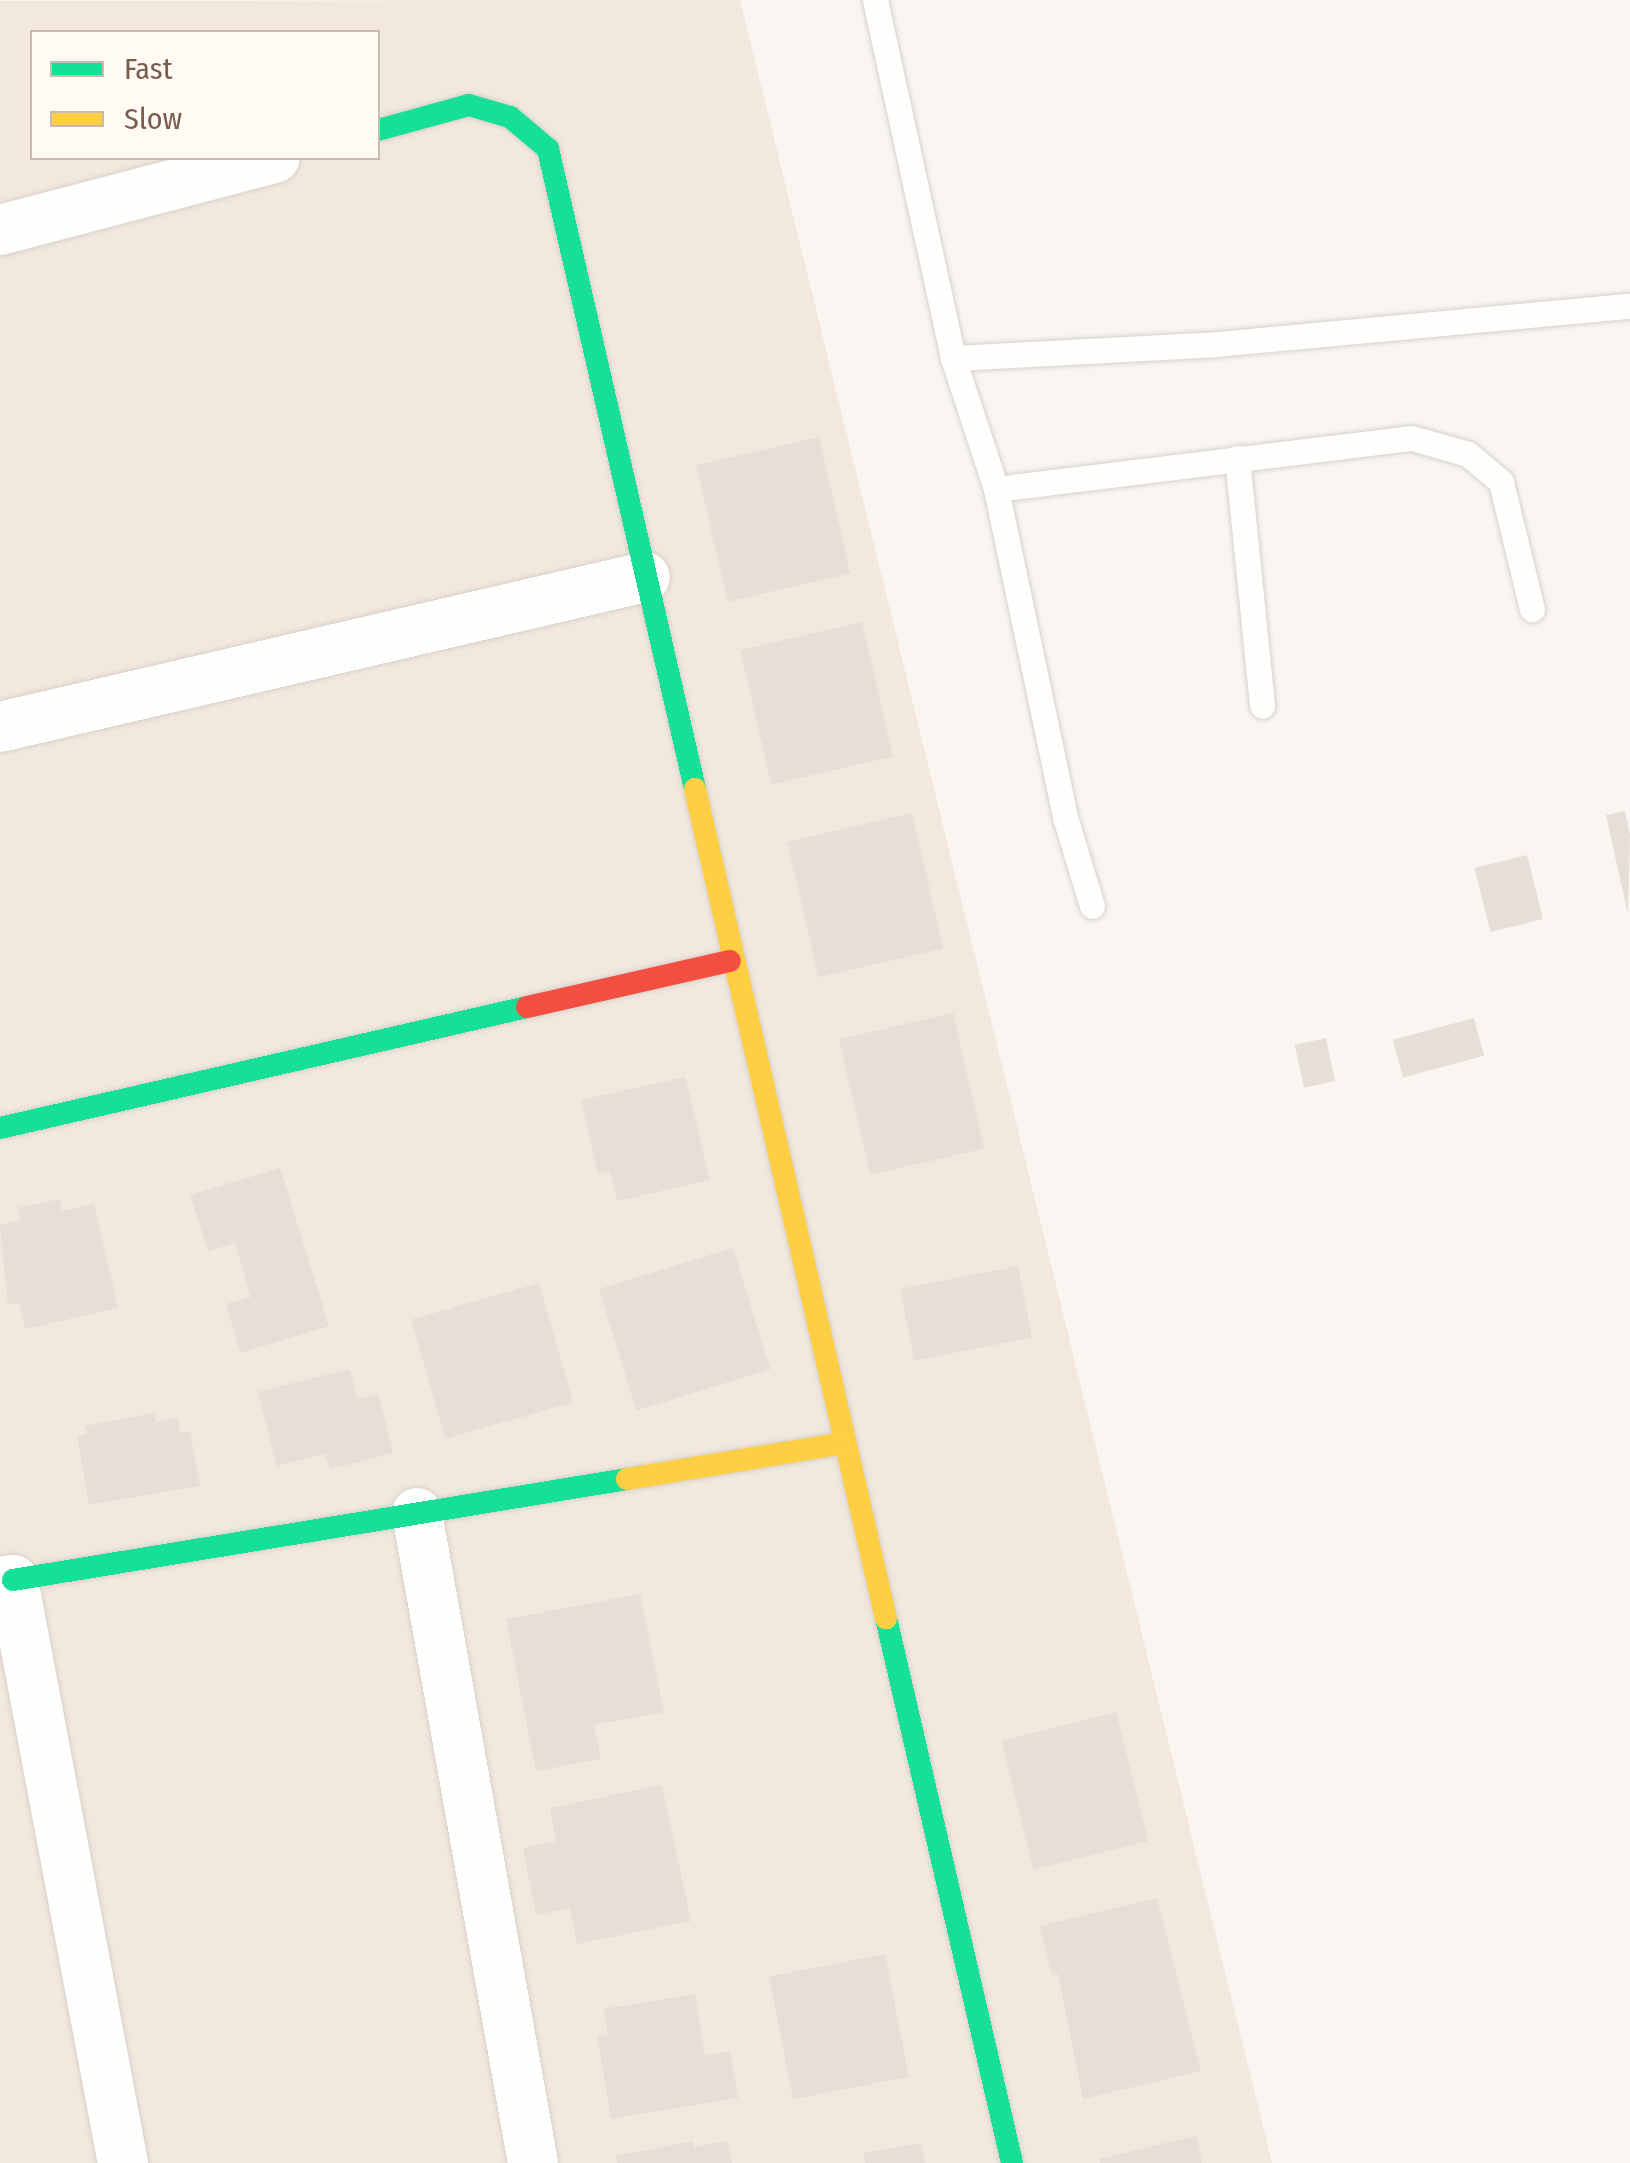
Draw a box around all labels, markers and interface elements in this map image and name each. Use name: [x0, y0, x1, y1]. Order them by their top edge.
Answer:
legend: [30, 30, 380, 160]
text: Fast: [124, 51, 172, 87]
text: Slow: [124, 101, 182, 137]

